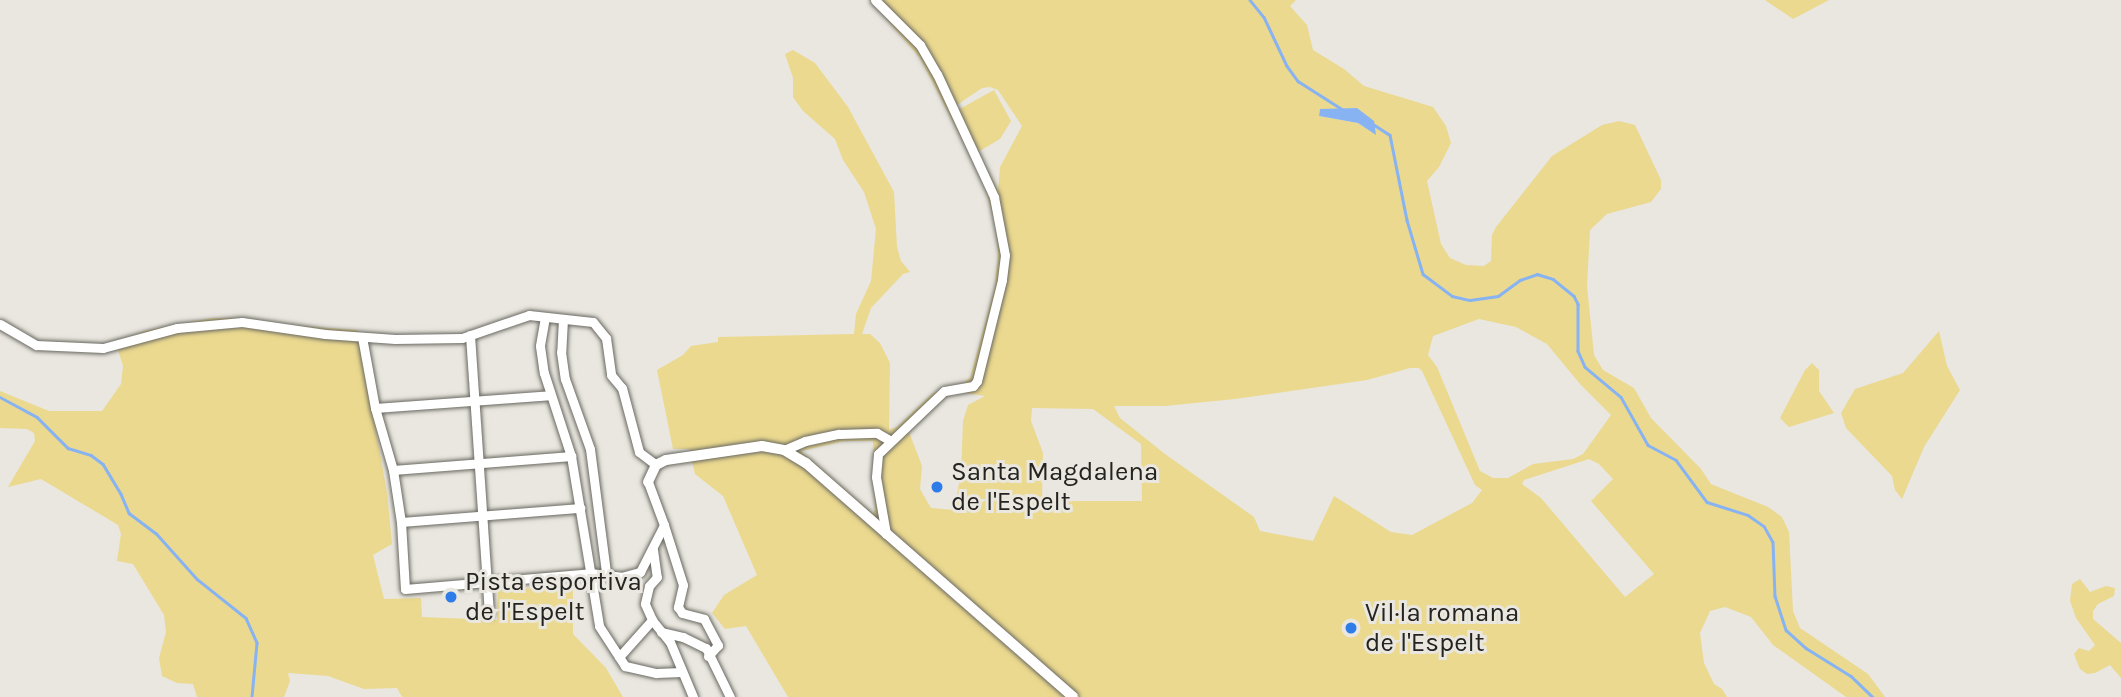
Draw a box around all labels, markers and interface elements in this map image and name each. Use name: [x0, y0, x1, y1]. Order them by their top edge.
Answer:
place label: Santa Magdalena de l'Espelt: [951, 456, 1158, 518]
marker: Santa Magdalena de l'Espelt: [929, 479, 945, 495]
place label: Pista esportiva de l'Espelt: [465, 566, 642, 628]
marker: Pista esportiva de l'Espelt: [443, 589, 459, 605]
place label: Vil·la romana de l'Espelt: [1365, 597, 1519, 658]
marker: Vil·la romana de l'Espelt: [1343, 620, 1359, 636]

